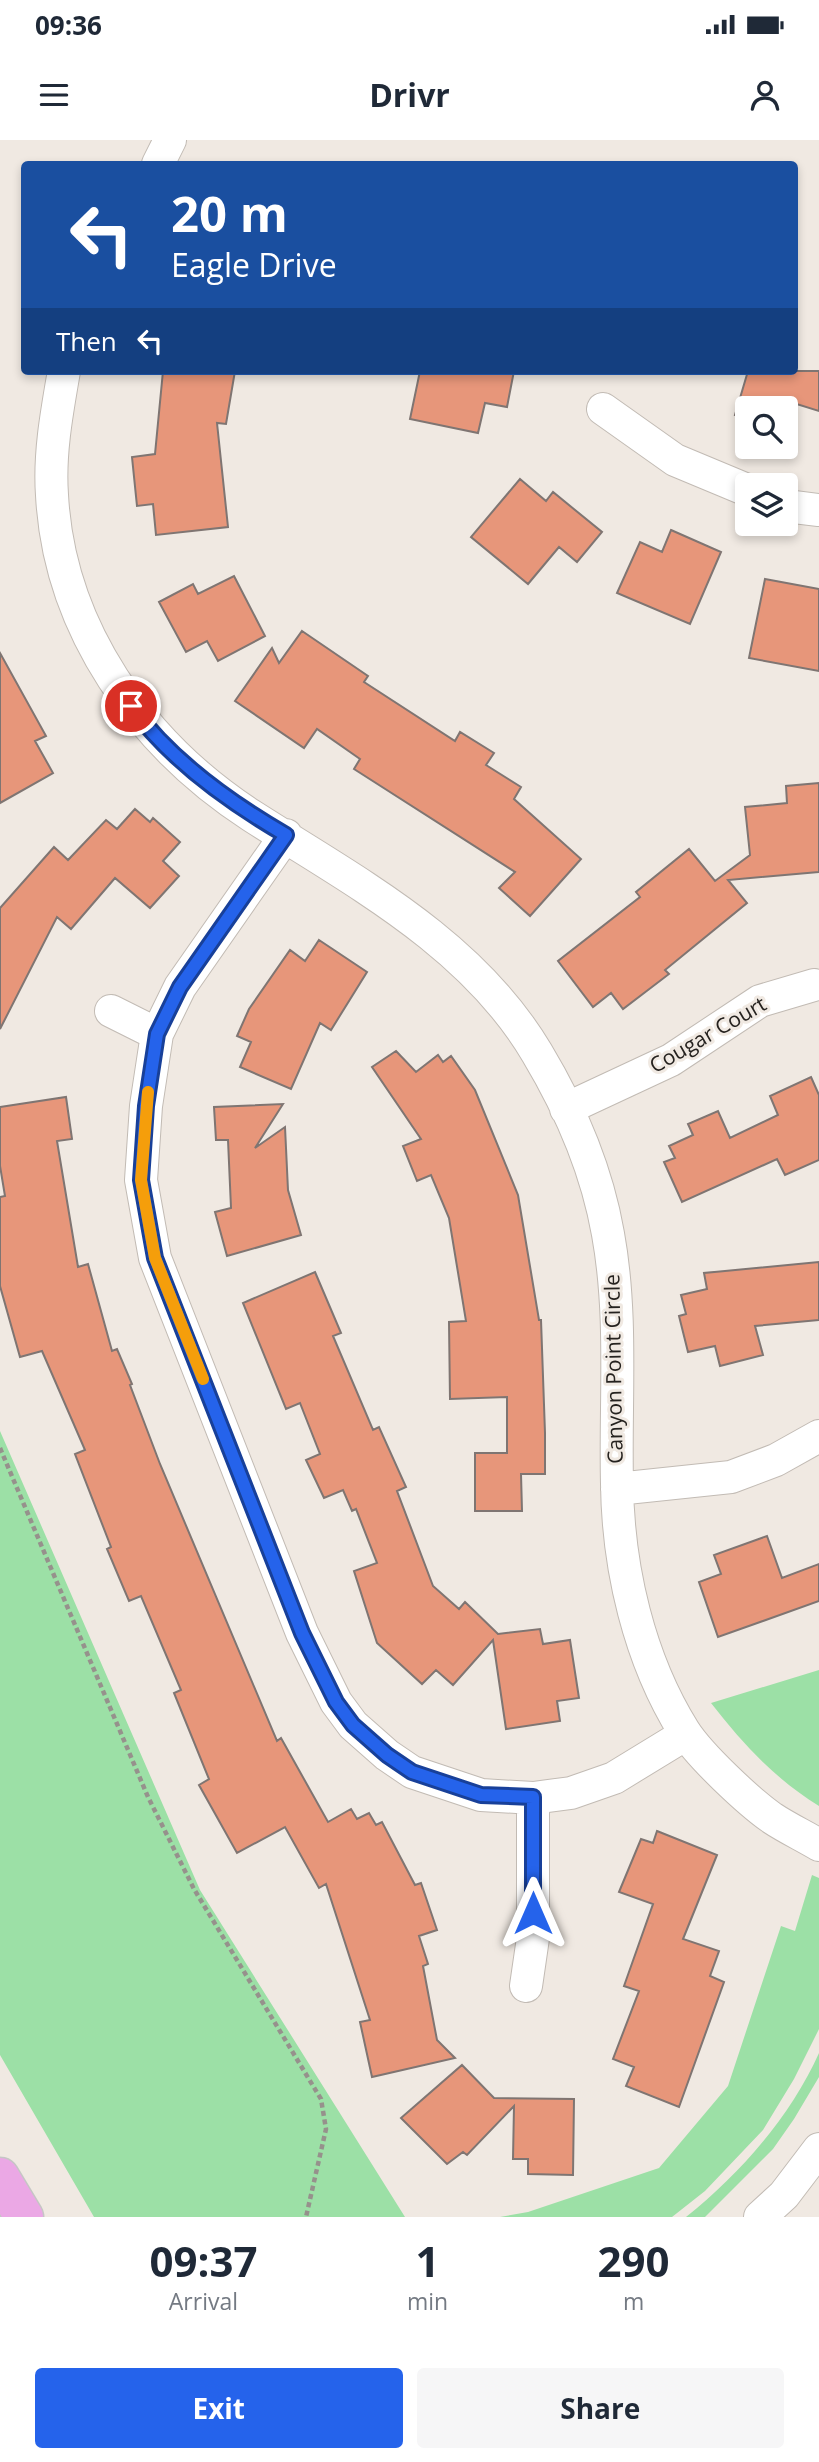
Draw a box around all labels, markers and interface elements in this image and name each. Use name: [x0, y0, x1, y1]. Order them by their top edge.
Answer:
text: 09:36: [35, 7, 102, 43]
text: Drivr: [369, 73, 450, 116]
icon: menu: [35, 76, 73, 114]
icon: person: [746, 76, 784, 114]
text: 20 m: [171, 180, 288, 246]
icon: left: [56, 189, 147, 280]
text: Eagle Drive: [171, 243, 337, 286]
icon: left: [131, 322, 169, 360]
text: Then: [56, 323, 117, 359]
map controls: [735, 396, 798, 536]
button: search: [735, 396, 798, 459]
button: layers: [735, 473, 798, 536]
pin: [101, 676, 161, 736]
icon: arrive: [112, 687, 150, 725]
street label: Cougar Court: [644, 989, 771, 1079]
street label: Canyon Point Circle: [597, 1274, 629, 1464]
position arrow: [496, 1876, 570, 1950]
text: 09:37: [149, 2232, 257, 2289]
text: 1: [415, 2232, 440, 2289]
text: 290: [598, 2232, 670, 2289]
text: Arrival: [169, 2285, 238, 2317]
text: min: [407, 2285, 448, 2317]
text: m: [623, 2285, 644, 2317]
button: Exit: [35, 2368, 403, 2448]
button: Share: [417, 2368, 784, 2448]

